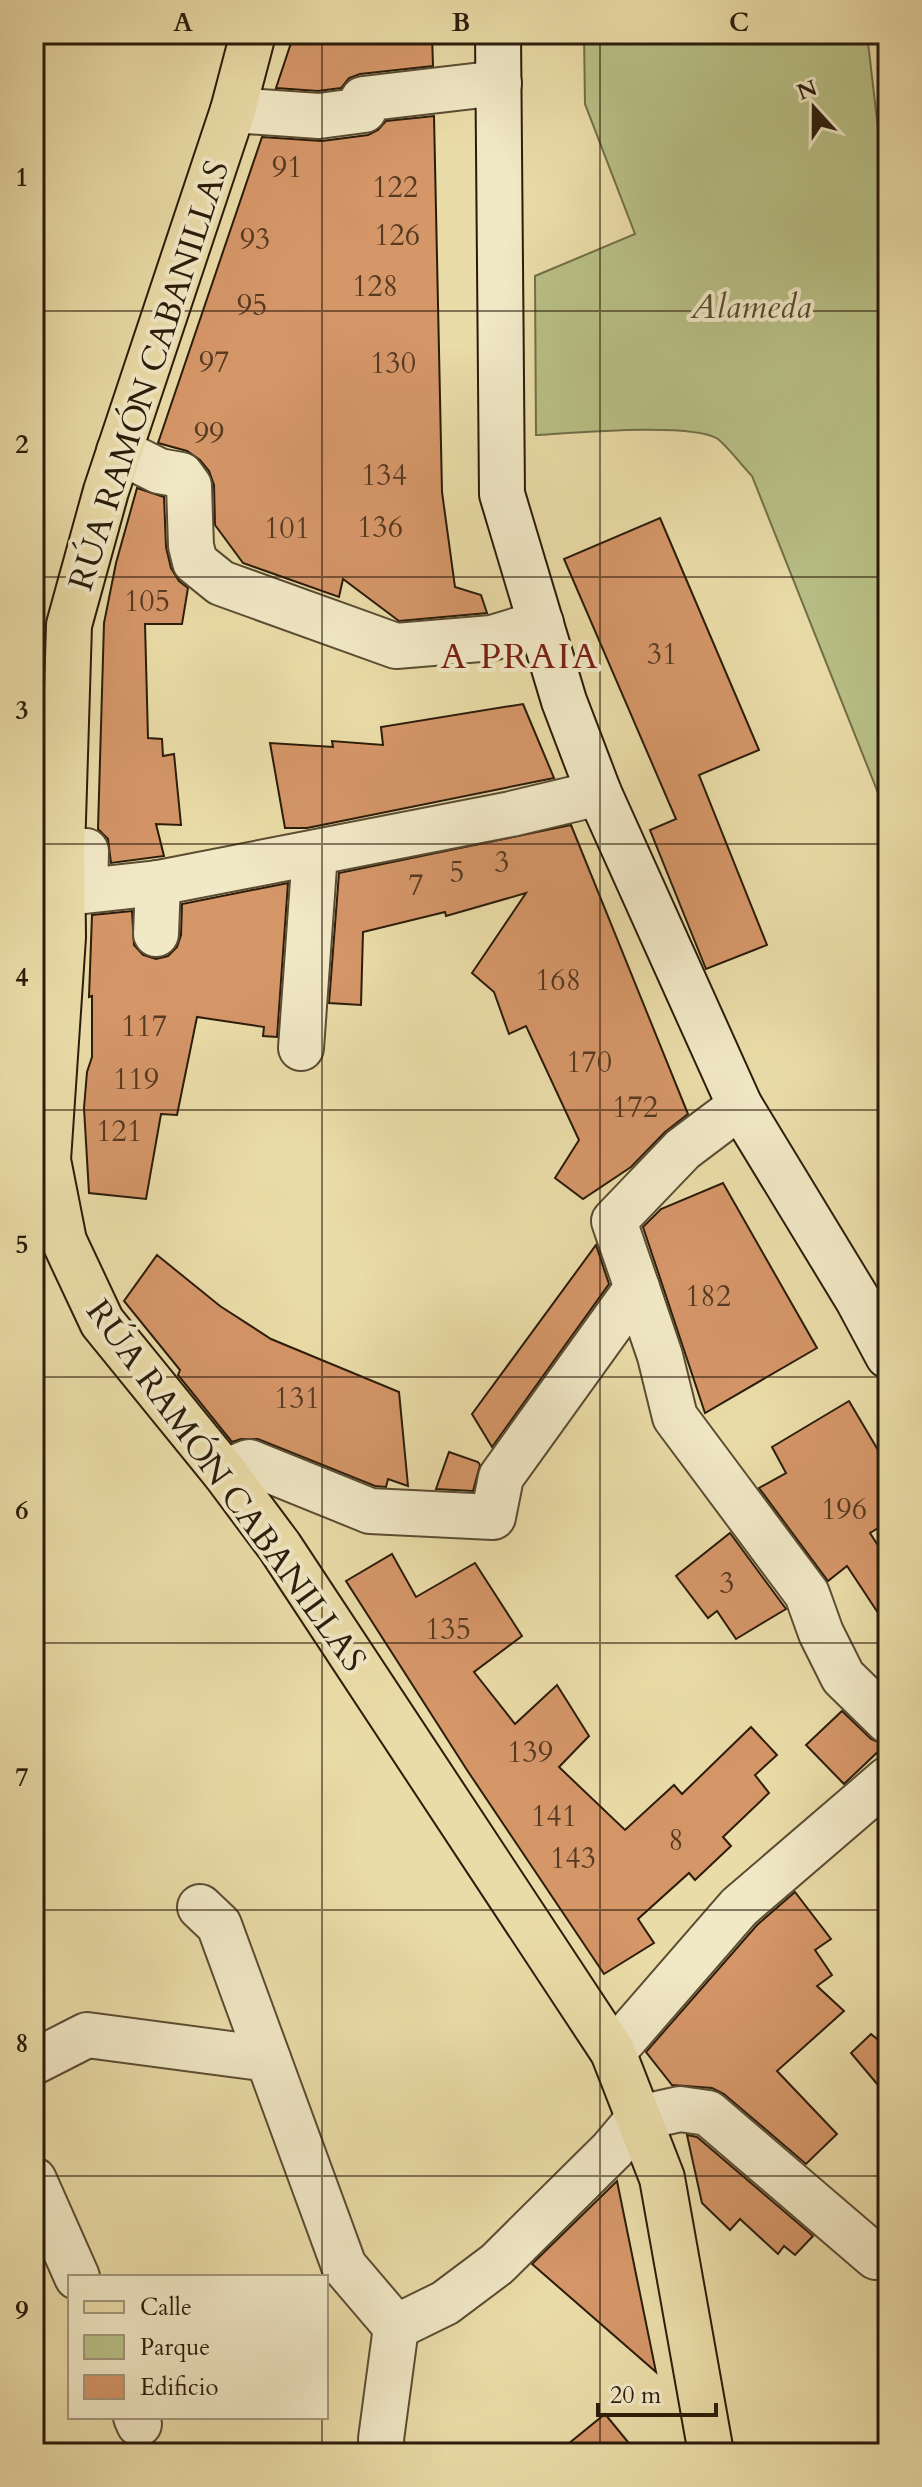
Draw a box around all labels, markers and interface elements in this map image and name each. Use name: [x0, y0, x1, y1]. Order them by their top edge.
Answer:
text: A: [173, 5, 193, 40]
text: B: [452, 5, 470, 40]
text: C: [729, 5, 749, 40]
north arrow: [774, 68, 854, 148]
text: N: [793, 73, 821, 108]
house number: 91: [272, 147, 302, 188]
street label: RÚA RAMÓN CABANILLAS: [57, 154, 240, 596]
text: 1: [15, 160, 29, 195]
house number: 122: [372, 167, 418, 208]
house number: 126: [374, 215, 420, 256]
house number: 93: [240, 219, 270, 260]
house number: 128: [352, 266, 398, 307]
park label: Alameda: [690, 284, 811, 330]
house number: 95: [237, 285, 267, 326]
house number: 97: [199, 342, 229, 383]
house number: 130: [370, 343, 416, 384]
house number: 99: [194, 413, 224, 454]
text: 2: [15, 427, 29, 462]
house number: 134: [361, 455, 407, 496]
house number: 136: [357, 507, 403, 548]
house number: 101: [264, 508, 310, 549]
house number: 105: [124, 581, 170, 622]
district label: A PRAIA: [440, 632, 600, 681]
house number: 31: [647, 634, 677, 675]
text: 3: [15, 693, 29, 728]
house number: 3: [494, 842, 510, 883]
house number: 5: [449, 852, 465, 893]
house number: 7: [408, 865, 424, 906]
text: 4: [15, 960, 29, 995]
house number: 168: [535, 960, 581, 1001]
house number: 117: [121, 1006, 167, 1047]
house number: 170: [566, 1042, 612, 1083]
house number: 119: [113, 1059, 159, 1100]
house number: 172: [612, 1087, 658, 1128]
house number: 121: [96, 1111, 142, 1152]
text: 5: [15, 1227, 29, 1262]
house number: 182: [685, 1276, 731, 1317]
street label: RÚA RAMÓN CABANILLAS: [75, 1290, 378, 1681]
house number: 131: [274, 1378, 320, 1419]
house number: 196: [821, 1489, 867, 1530]
text: 6: [15, 1493, 29, 1528]
house number: 3: [719, 1563, 735, 1604]
house number: 135: [425, 1609, 471, 1650]
house number: 139: [507, 1732, 553, 1773]
text: 7: [15, 1760, 29, 1795]
house number: 141: [531, 1796, 577, 1837]
house number: 8: [668, 1820, 684, 1861]
house number: 143: [550, 1838, 596, 1879]
text: 8: [15, 2026, 29, 2061]
legend: [68, 2275, 328, 2419]
text: Calle: [140, 2291, 192, 2324]
text: 9: [15, 2293, 29, 2328]
text: Parque: [140, 2331, 210, 2364]
scale bar: [598, 2367, 716, 2417]
text: Edificio: [140, 2371, 219, 2404]
text: 20 m: [610, 2379, 662, 2412]

